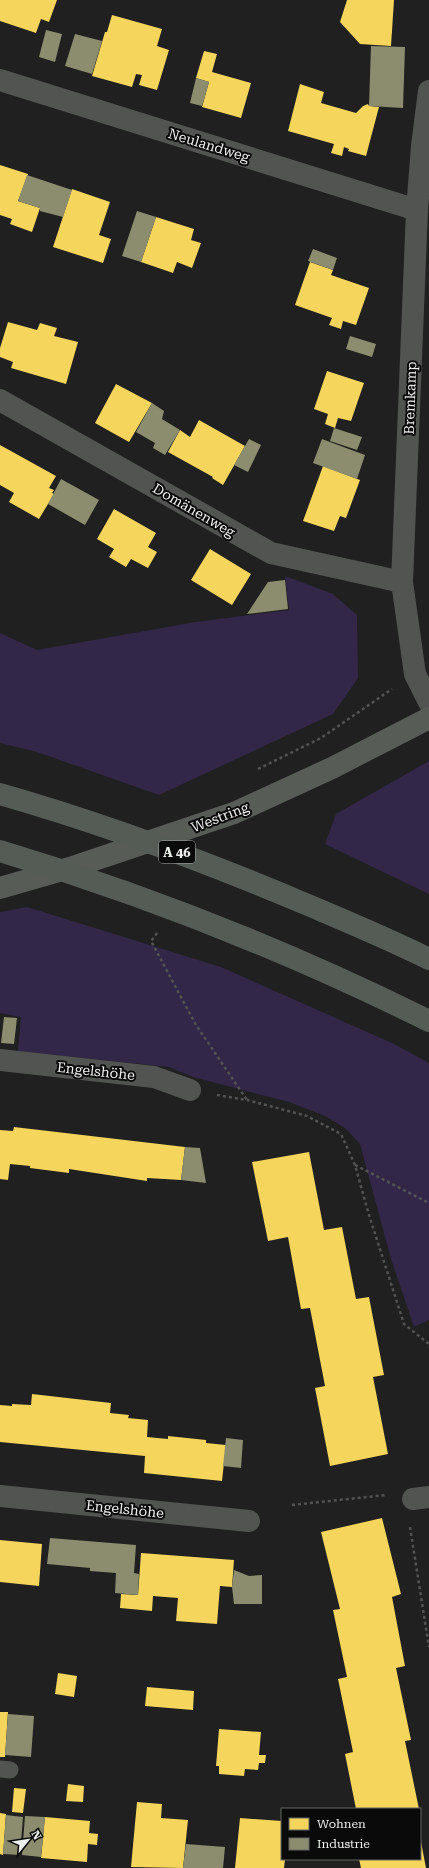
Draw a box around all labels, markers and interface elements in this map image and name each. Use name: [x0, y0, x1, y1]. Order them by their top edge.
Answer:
street label: Neulandweg: [166, 125, 252, 165]
street label: Bremkamp: [401, 361, 419, 435]
street label: Domänenweg: [150, 480, 238, 540]
street label: Westring: [189, 799, 251, 835]
road number: A 46: [159, 841, 195, 863]
street label: Engelshöhe: [56, 1059, 136, 1083]
street label: Engelshöhe: [85, 1497, 165, 1521]
legend: [281, 1808, 421, 1860]
text: Wohnen: [317, 1817, 366, 1831]
north arrow: [8, 1820, 48, 1860]
text: N: [28, 1828, 44, 1843]
text: Industrie: [317, 1837, 370, 1851]

